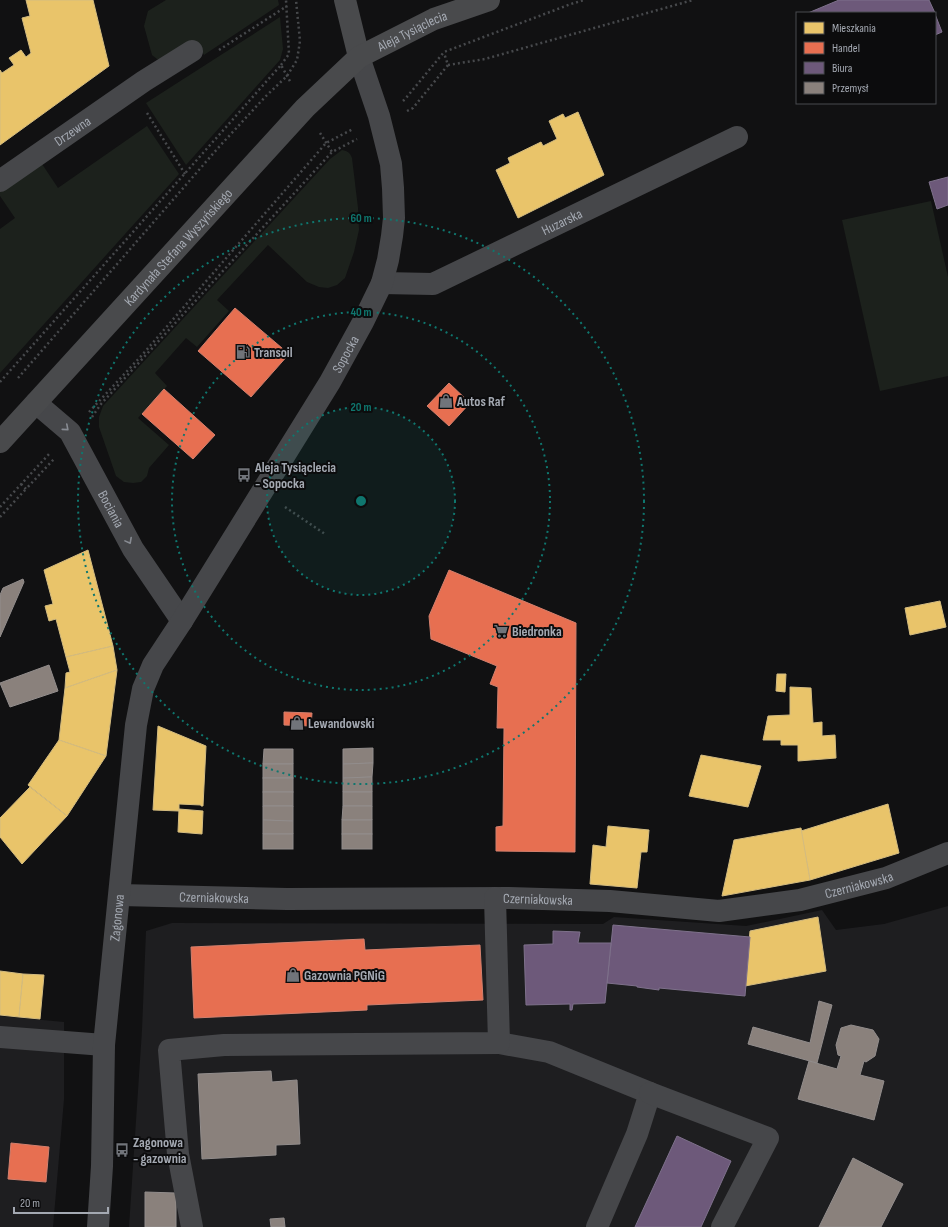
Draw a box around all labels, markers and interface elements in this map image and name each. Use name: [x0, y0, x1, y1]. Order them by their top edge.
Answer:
street label: Aleja Tysiąclecia: [374, 7, 449, 55]
legend: [796, 12, 936, 104]
text: Mieszkania: [832, 21, 876, 36]
text: Handel: [832, 41, 860, 56]
text: Biura: [832, 61, 853, 76]
text: Przemysł: [832, 81, 869, 96]
street label: Drzewna: [51, 112, 94, 149]
street label: Kardynała Stefana Wyszyńskiego: [120, 185, 236, 309]
street label: Huzarska: [539, 205, 585, 239]
text: 60 m: [350, 211, 372, 226]
text: 40 m: [350, 305, 372, 320]
street label: Sopocka: [328, 333, 362, 376]
fuel station icon: Transoil: [235, 344, 251, 360]
place label: Transoil: [254, 344, 293, 361]
shop icon: Autos Raf: [438, 393, 454, 409]
place label: Autos Raf: [456, 393, 505, 410]
text: 20 m: [351, 400, 371, 415]
one-way arrow: [61, 424, 68, 431]
place label: Aleja Tysiąclecia - Sopocka: [254, 459, 336, 492]
bus stop icon: Aleja Tysiąclecia - Sopocka: [236, 467, 252, 483]
street label: Bociania: [95, 487, 128, 530]
centre of rings: [354, 494, 368, 508]
one-way arrow: [124, 537, 132, 544]
supermarket icon: Biedronka: [493, 623, 509, 639]
place label: Biedronka: [512, 623, 562, 640]
shop icon: Lewandowski: [289, 715, 305, 731]
place label: Lewandowski: [308, 715, 374, 732]
street label: Czerniakowska: [823, 868, 896, 902]
street label: Czerniakowska: [179, 888, 249, 907]
street label: Czerniakowska: [503, 889, 573, 908]
street label: Zagonowa: [106, 893, 128, 942]
shop icon: Gazownia PGNiG: [285, 967, 301, 983]
place label: Gazownia PGNiG: [304, 967, 385, 984]
place label: Zagonowa - gazownia: [133, 1134, 187, 1167]
bus stop icon: Zagonowa - gazownia: [114, 1142, 130, 1158]
scale bar: [14, 1189, 108, 1215]
text: 20 m: [20, 1196, 40, 1211]

